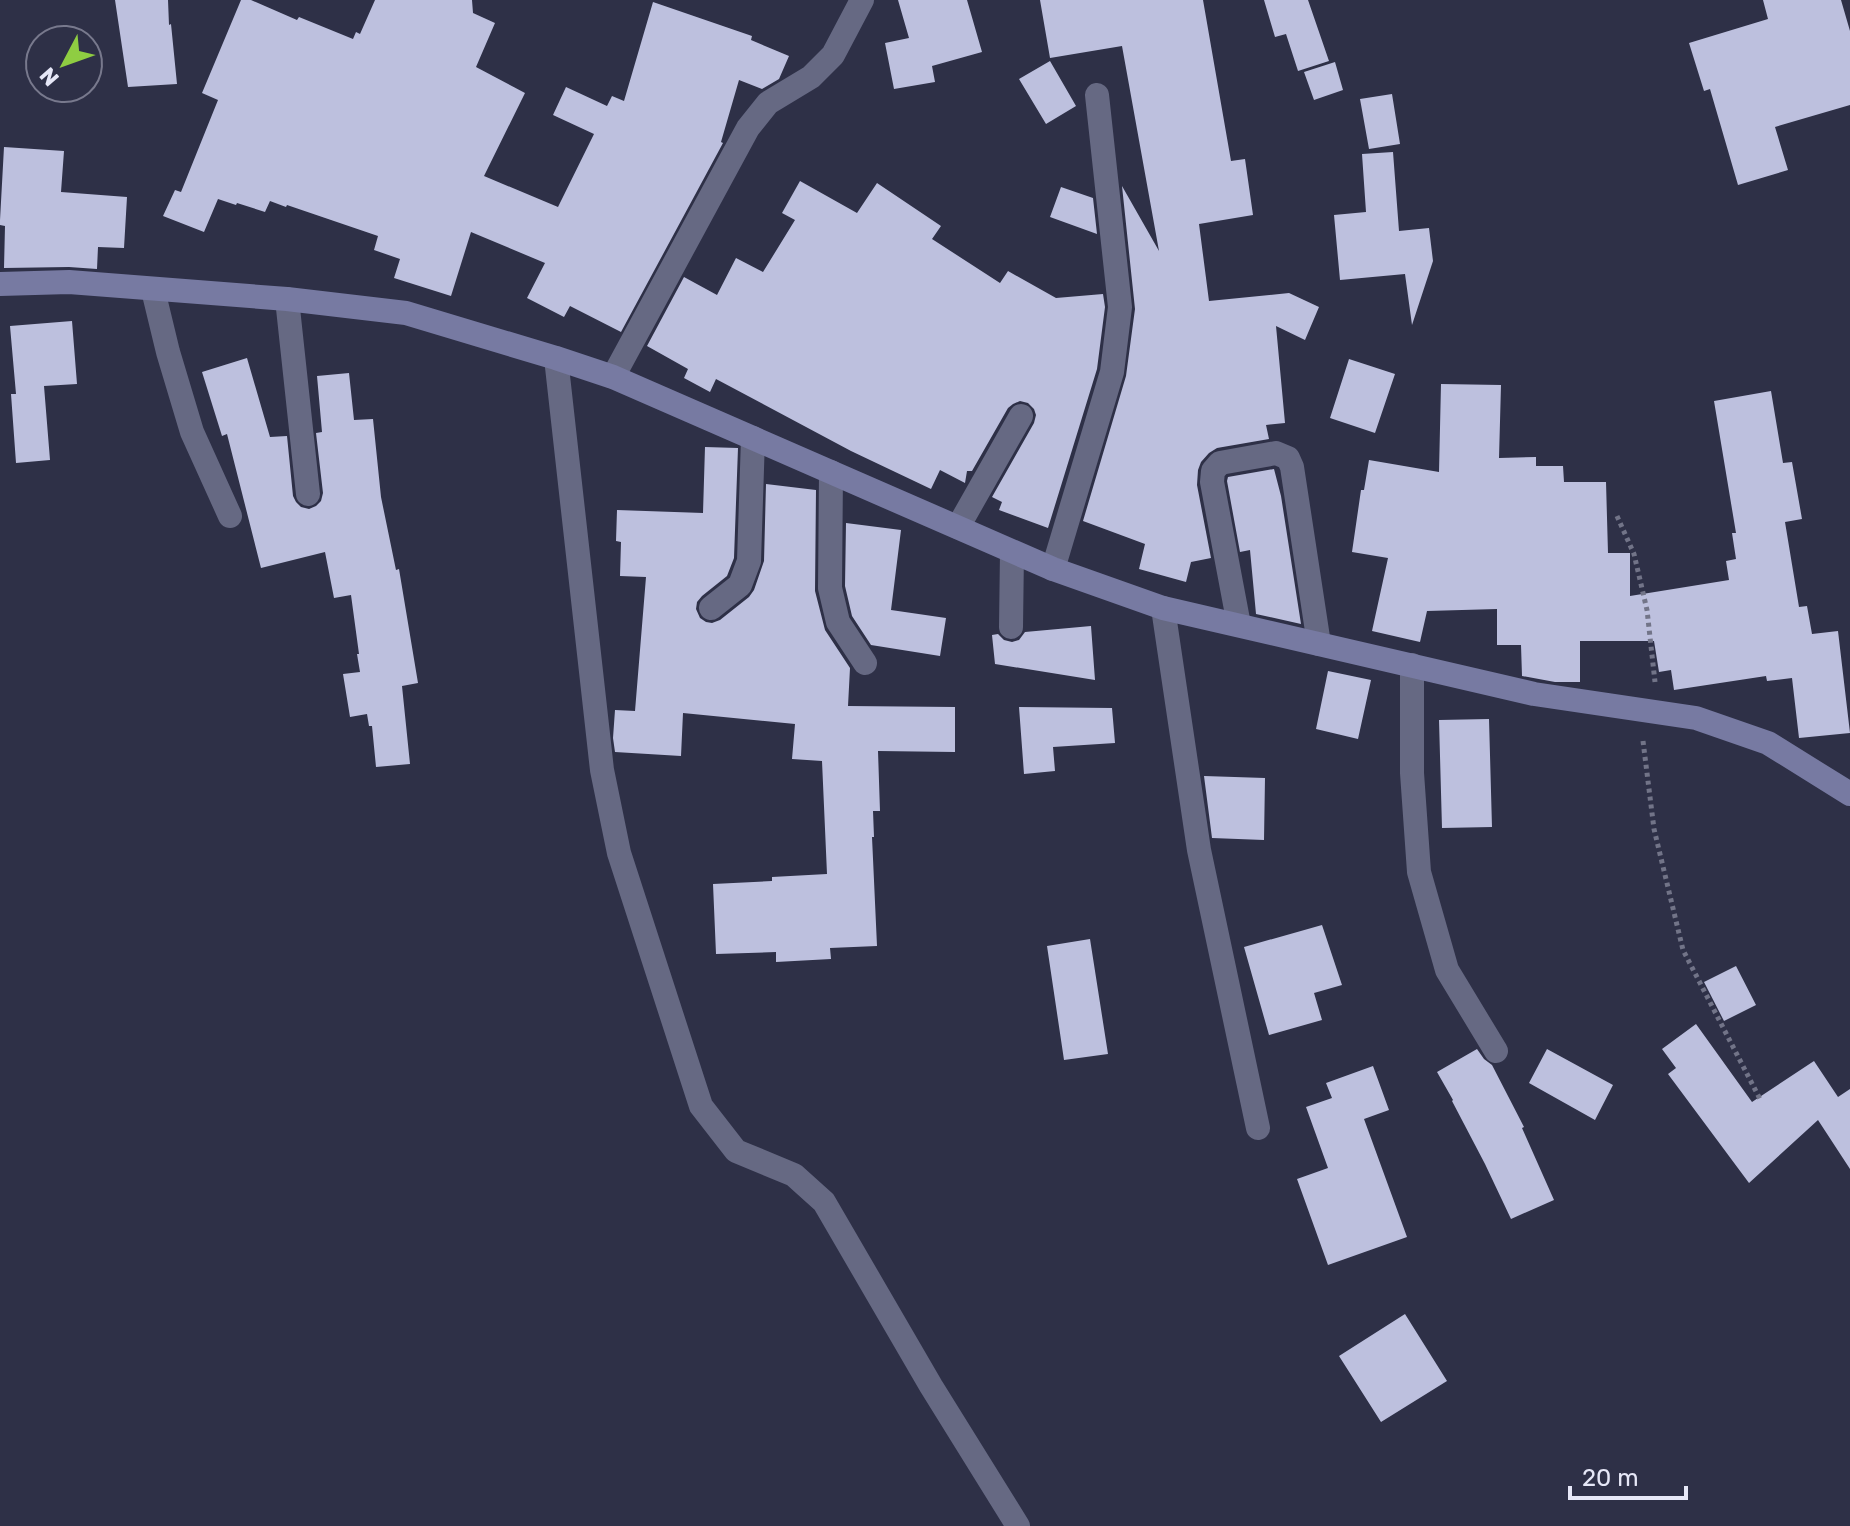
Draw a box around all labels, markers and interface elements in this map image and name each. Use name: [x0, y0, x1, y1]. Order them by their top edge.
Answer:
north arrow: [24, 24, 104, 104]
text: N: [34, 62, 65, 92]
scale bar: [1570, 1450, 1686, 1500]
text: 20 m: [1582, 1464, 1639, 1492]

